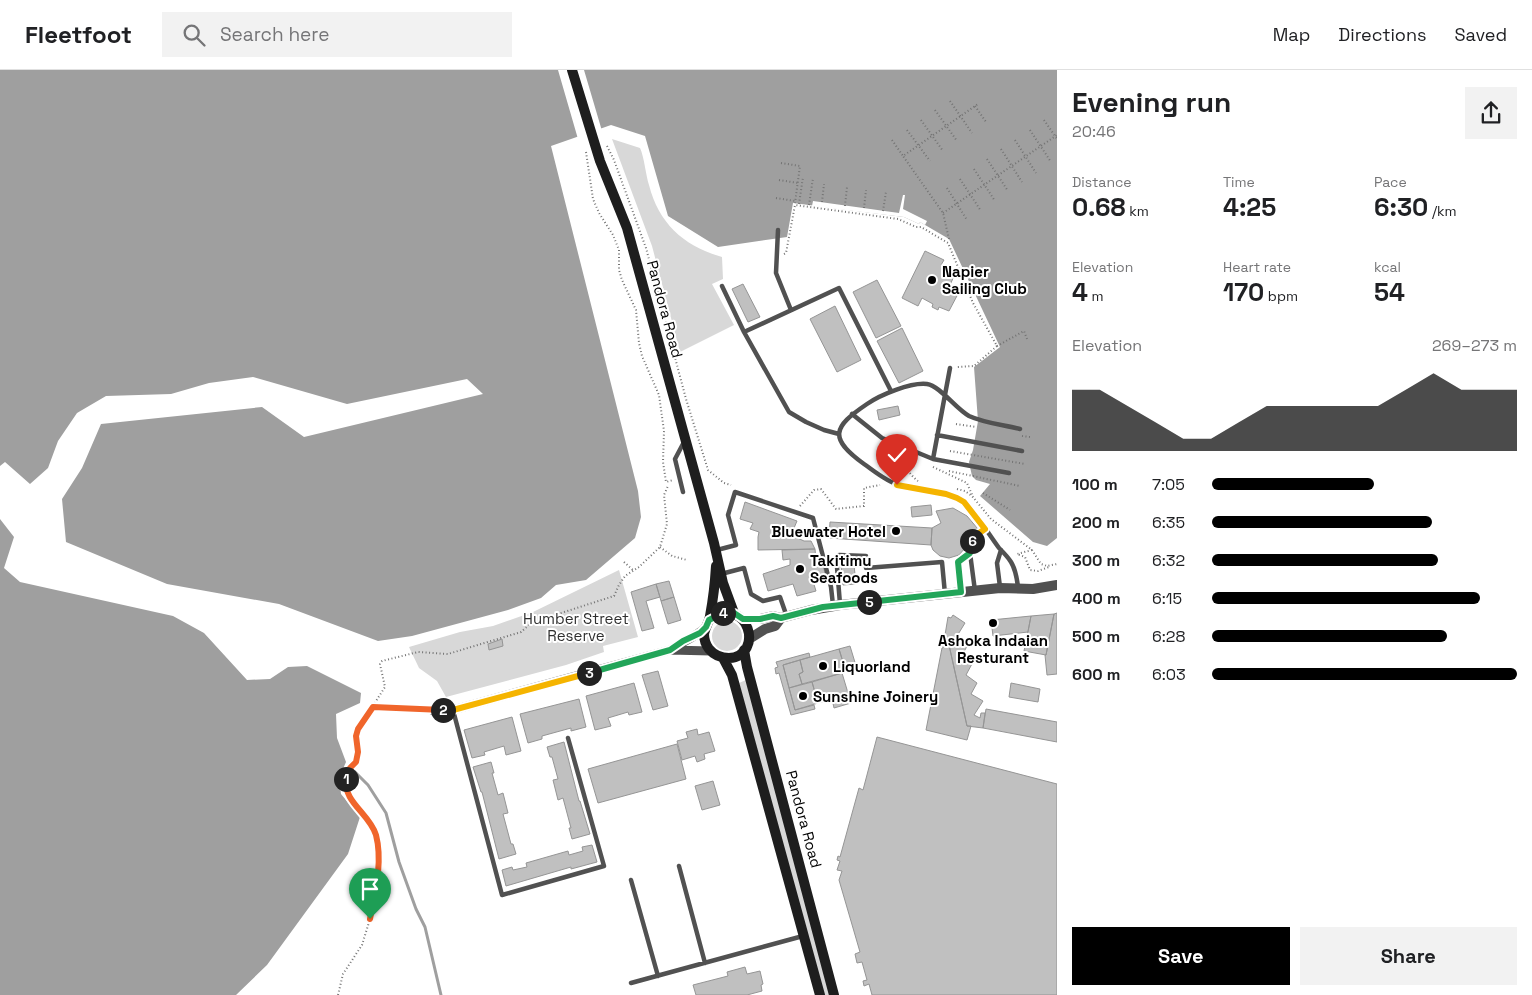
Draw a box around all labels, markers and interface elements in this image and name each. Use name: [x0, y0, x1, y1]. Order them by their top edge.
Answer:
search box: [162, 12, 512, 57]
text: Fleetfoot: [25, 19, 132, 50]
icon: search: [180, 21, 208, 49]
text: Search here: [220, 22, 329, 47]
text: Map: [1273, 23, 1310, 46]
text: Directions: [1338, 23, 1427, 46]
text: Saved: [1455, 23, 1507, 46]
text: Evening run: [1072, 84, 1231, 120]
button: share: [1465, 87, 1517, 139]
text: 20:46: [1072, 121, 1116, 142]
text: Distance: [1072, 173, 1132, 191]
text: Time: [1223, 173, 1255, 191]
text: Pace: [1374, 173, 1407, 191]
text: 0.68: [1072, 191, 1126, 223]
text: 4:25: [1223, 191, 1276, 223]
text: 6:30: [1374, 191, 1428, 223]
text: km: [1126, 202, 1149, 220]
text: /km: [1428, 202, 1457, 220]
street label: Pandora Road: [643, 258, 687, 360]
text: Elevation: [1072, 258, 1133, 276]
text: Heart rate: [1223, 258, 1291, 276]
text: kcal: [1374, 258, 1401, 276]
place label: Napier Sailing Club: [942, 262, 1027, 298]
marker: Napier Sailing Club: [926, 274, 938, 286]
text: 4: [1072, 276, 1088, 308]
text: 170: [1223, 276, 1264, 308]
text: 54: [1374, 276, 1405, 308]
text: m: [1088, 287, 1104, 305]
text: bpm: [1264, 287, 1298, 305]
text: Elevation: [1072, 335, 1142, 356]
text: 269–273 m: [1432, 335, 1517, 356]
pin: [876, 434, 918, 485]
icon: check: [883, 441, 911, 469]
text: 100 m: [1072, 474, 1118, 495]
text: 7:05: [1152, 474, 1185, 495]
text: 200 m: [1072, 512, 1120, 533]
text: 6:35: [1152, 512, 1185, 533]
place label: Bluewater Hotel: [771, 522, 886, 541]
marker: Bluewater Hotel: [890, 525, 902, 537]
pin: 6: [960, 528, 984, 554]
text: 6: [968, 532, 977, 550]
text: 300 m: [1072, 550, 1120, 571]
text: 6:32: [1152, 550, 1185, 571]
place label: Takitimu Seafoods: [810, 551, 878, 587]
marker: Takitimu Seafoods: [794, 563, 806, 575]
text: 400 m: [1072, 588, 1121, 609]
text: 6:15: [1152, 588, 1182, 609]
pin: 5: [856, 590, 882, 614]
text: 5: [865, 593, 874, 611]
pin: 4: [710, 600, 736, 626]
text: 4: [719, 604, 728, 622]
park label: Humber Street Reserve: [523, 609, 629, 645]
marker: Ashoka Indaian Resturant: [987, 617, 999, 629]
text: 500 m: [1072, 626, 1120, 647]
text: 6:28: [1152, 626, 1185, 647]
place label: Ashoka Indaian Resturant: [938, 631, 1048, 667]
place label: Liquorland: [833, 657, 911, 676]
pin: 3: [576, 660, 602, 686]
marker: Liquorland: [817, 660, 829, 672]
text: 3: [585, 664, 594, 682]
text: 600 m: [1072, 664, 1120, 685]
text: 6:03: [1152, 664, 1186, 685]
place label: Sunshine Joinery: [813, 687, 938, 706]
marker: Sunshine Joinery: [797, 690, 809, 702]
pin: 2: [430, 698, 456, 722]
text: 2: [439, 701, 448, 719]
pin: 1: [334, 766, 358, 792]
street label: Pandora Road: [782, 768, 826, 870]
text: 1: [343, 770, 350, 788]
pin: [349, 868, 391, 919]
icon: arrive: [356, 875, 384, 903]
button: Save: [1072, 927, 1290, 985]
button: Share: [1300, 927, 1517, 985]

